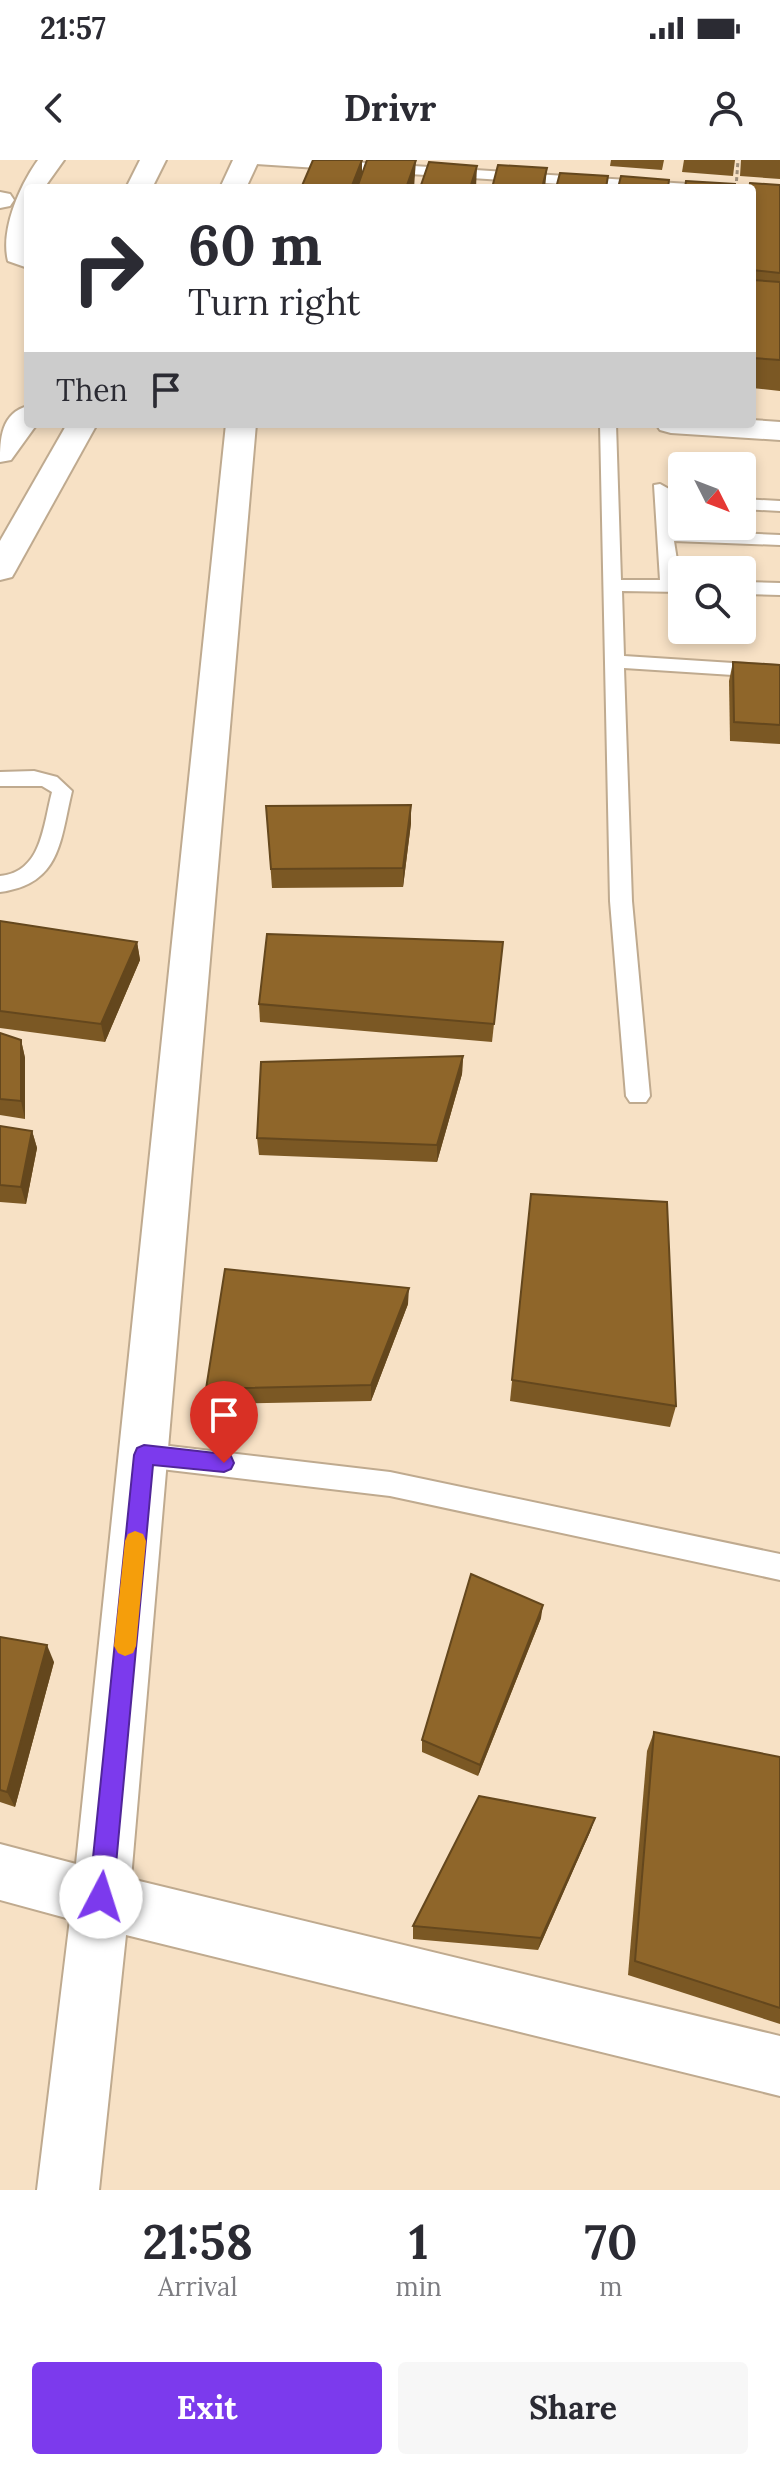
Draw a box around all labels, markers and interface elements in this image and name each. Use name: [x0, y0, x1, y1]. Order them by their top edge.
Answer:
text: 21:57: [40, 9, 106, 47]
text: Drivr: [344, 85, 436, 131]
icon: back: [32, 86, 76, 130]
icon: person: [704, 86, 748, 130]
text: 60 m: [188, 209, 322, 280]
icon: right: [56, 216, 160, 320]
text: Turn right: [188, 279, 361, 325]
icon: arrive: [144, 368, 188, 412]
text: Then: [56, 371, 128, 409]
north arrow: [668, 452, 756, 540]
map controls: [668, 452, 756, 644]
button: search: [668, 556, 756, 644]
pin: [190, 1381, 258, 1463]
icon: arrive: [202, 1393, 246, 1437]
position arrow: [59, 1855, 143, 1939]
text: 21:58: [143, 2211, 253, 2272]
text: 1: [409, 2211, 428, 2272]
text: 70: [584, 2211, 637, 2272]
text: Arrival: [158, 2270, 237, 2303]
text: min: [396, 2270, 442, 2303]
text: m: [599, 2270, 623, 2303]
button: Exit: [32, 2362, 382, 2454]
button: Share: [398, 2362, 748, 2454]

